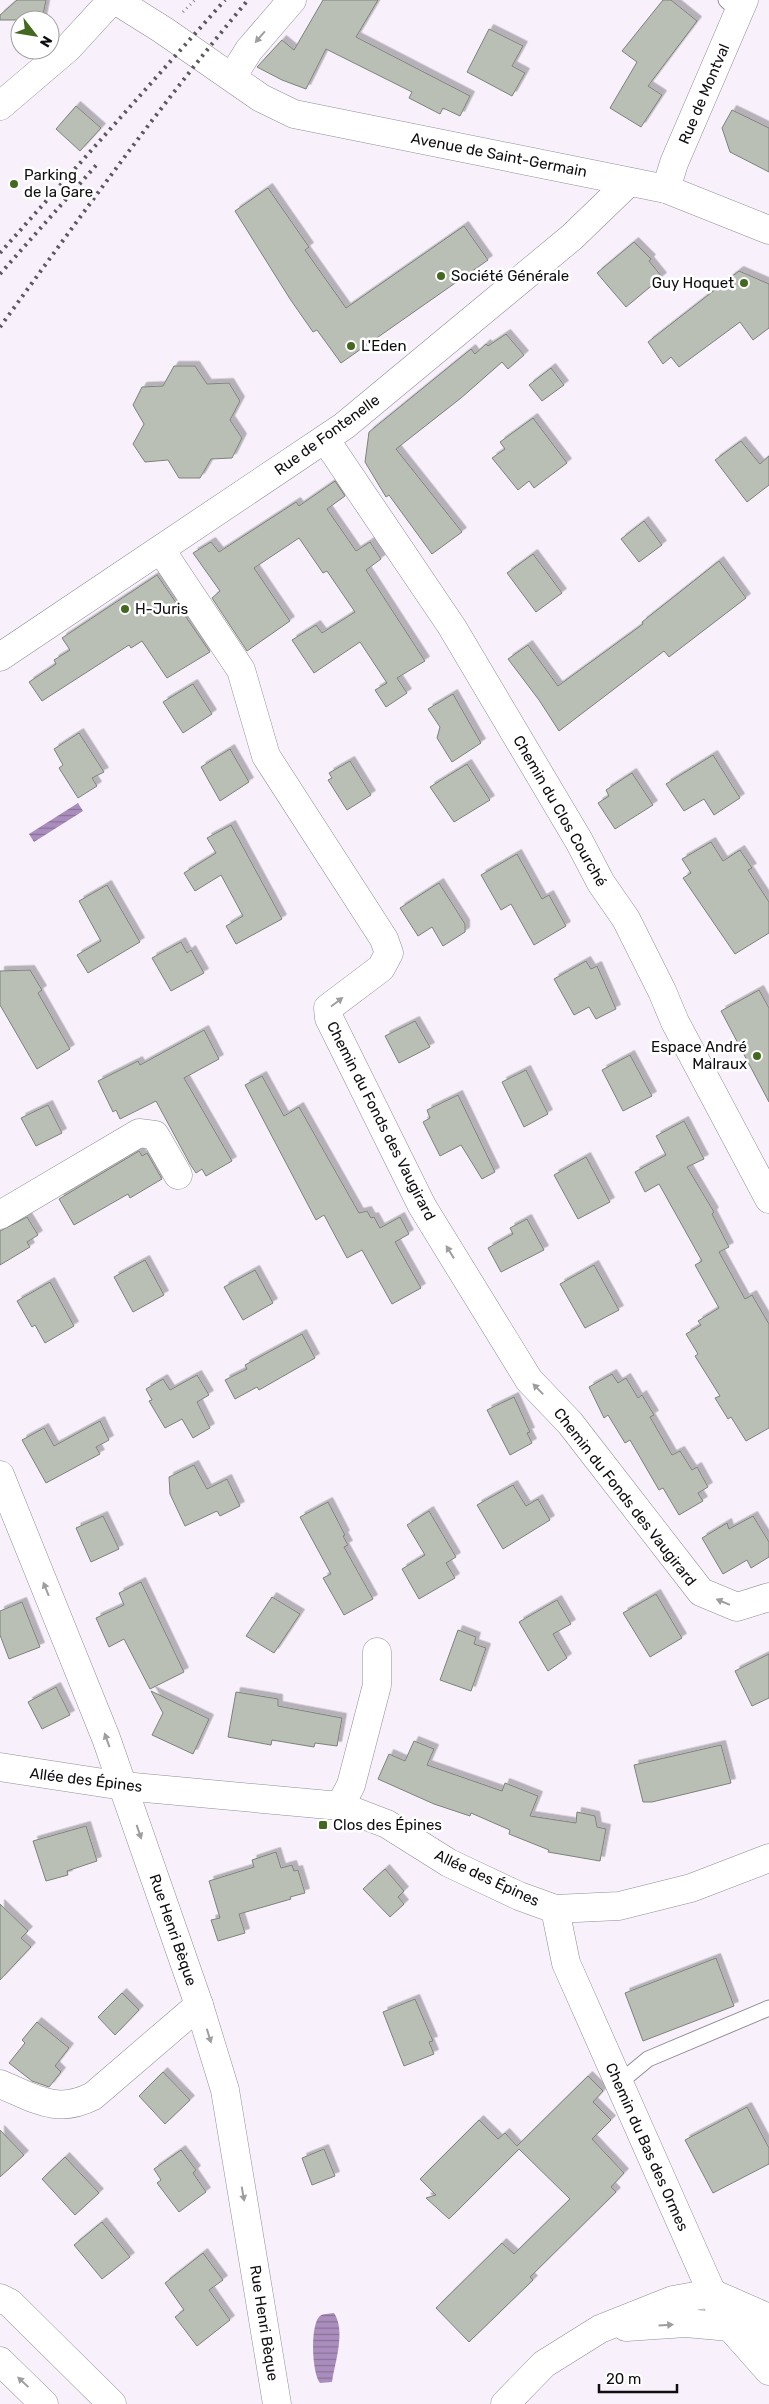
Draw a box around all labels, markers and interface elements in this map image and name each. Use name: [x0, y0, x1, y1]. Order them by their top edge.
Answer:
north arrow: [10, 10, 60, 60]
one-way arrow: [255, 30, 266, 43]
text: N: [36, 33, 56, 50]
street label: Rue de Montval: [675, 41, 733, 147]
street label: Avenue de Saint-Germain: [409, 129, 589, 181]
place label: Parking de la Gare: [24, 166, 93, 201]
marker: Parking de la Gare: [8, 178, 20, 190]
place label: Société Générale: [451, 267, 569, 285]
marker: Société Générale: [435, 270, 447, 282]
place label: Guy Hoquet: [652, 274, 734, 292]
marker: Guy Hoquet: [738, 277, 750, 289]
place label: L'Eden: [361, 337, 407, 355]
marker: L'Eden: [345, 340, 357, 352]
street label: Rue de Fontenelle: [271, 391, 383, 479]
place label: H-Juris: [135, 600, 188, 618]
marker: H-Juris: [119, 603, 131, 615]
street label: Chemin du Clos Courché: [509, 732, 611, 890]
one-way arrow: [330, 996, 343, 1007]
street label: Chemin du Fonds des Vaugirard: [323, 1019, 439, 1223]
place label: Espace André Malraux: [651, 1038, 747, 1073]
marker: Espace André Malraux: [751, 1050, 763, 1062]
one-way arrow: [446, 1246, 455, 1259]
one-way arrow: [532, 1383, 544, 1395]
street label: Chemin du Fonds des Vaugirard: [550, 1404, 700, 1590]
one-way arrow: [42, 1582, 50, 1597]
one-way arrow: [716, 1597, 730, 1605]
one-way arrow: [103, 1732, 111, 1747]
street label: Allée des Épines: [29, 1764, 144, 1796]
place label: Clos des Épines: [333, 1816, 442, 1834]
marker: Clos des Épines: [317, 1819, 329, 1831]
one-way arrow: [136, 1825, 143, 1840]
street label: Allée des Épines: [432, 1846, 542, 1910]
street label: Rue Henri Bèque: [145, 1872, 201, 1988]
one-way arrow: [205, 2028, 213, 2043]
street label: Chemin du Bas des Ormes: [602, 2060, 692, 2234]
one-way arrow: [240, 2187, 248, 2203]
street label: Rue Henri Bèque: [246, 2264, 282, 2382]
one-way arrow: [658, 2320, 674, 2328]
scale bar: [599, 2362, 676, 2394]
text: 20 m: [606, 2370, 641, 2388]
one-way arrow: [17, 2376, 29, 2388]

